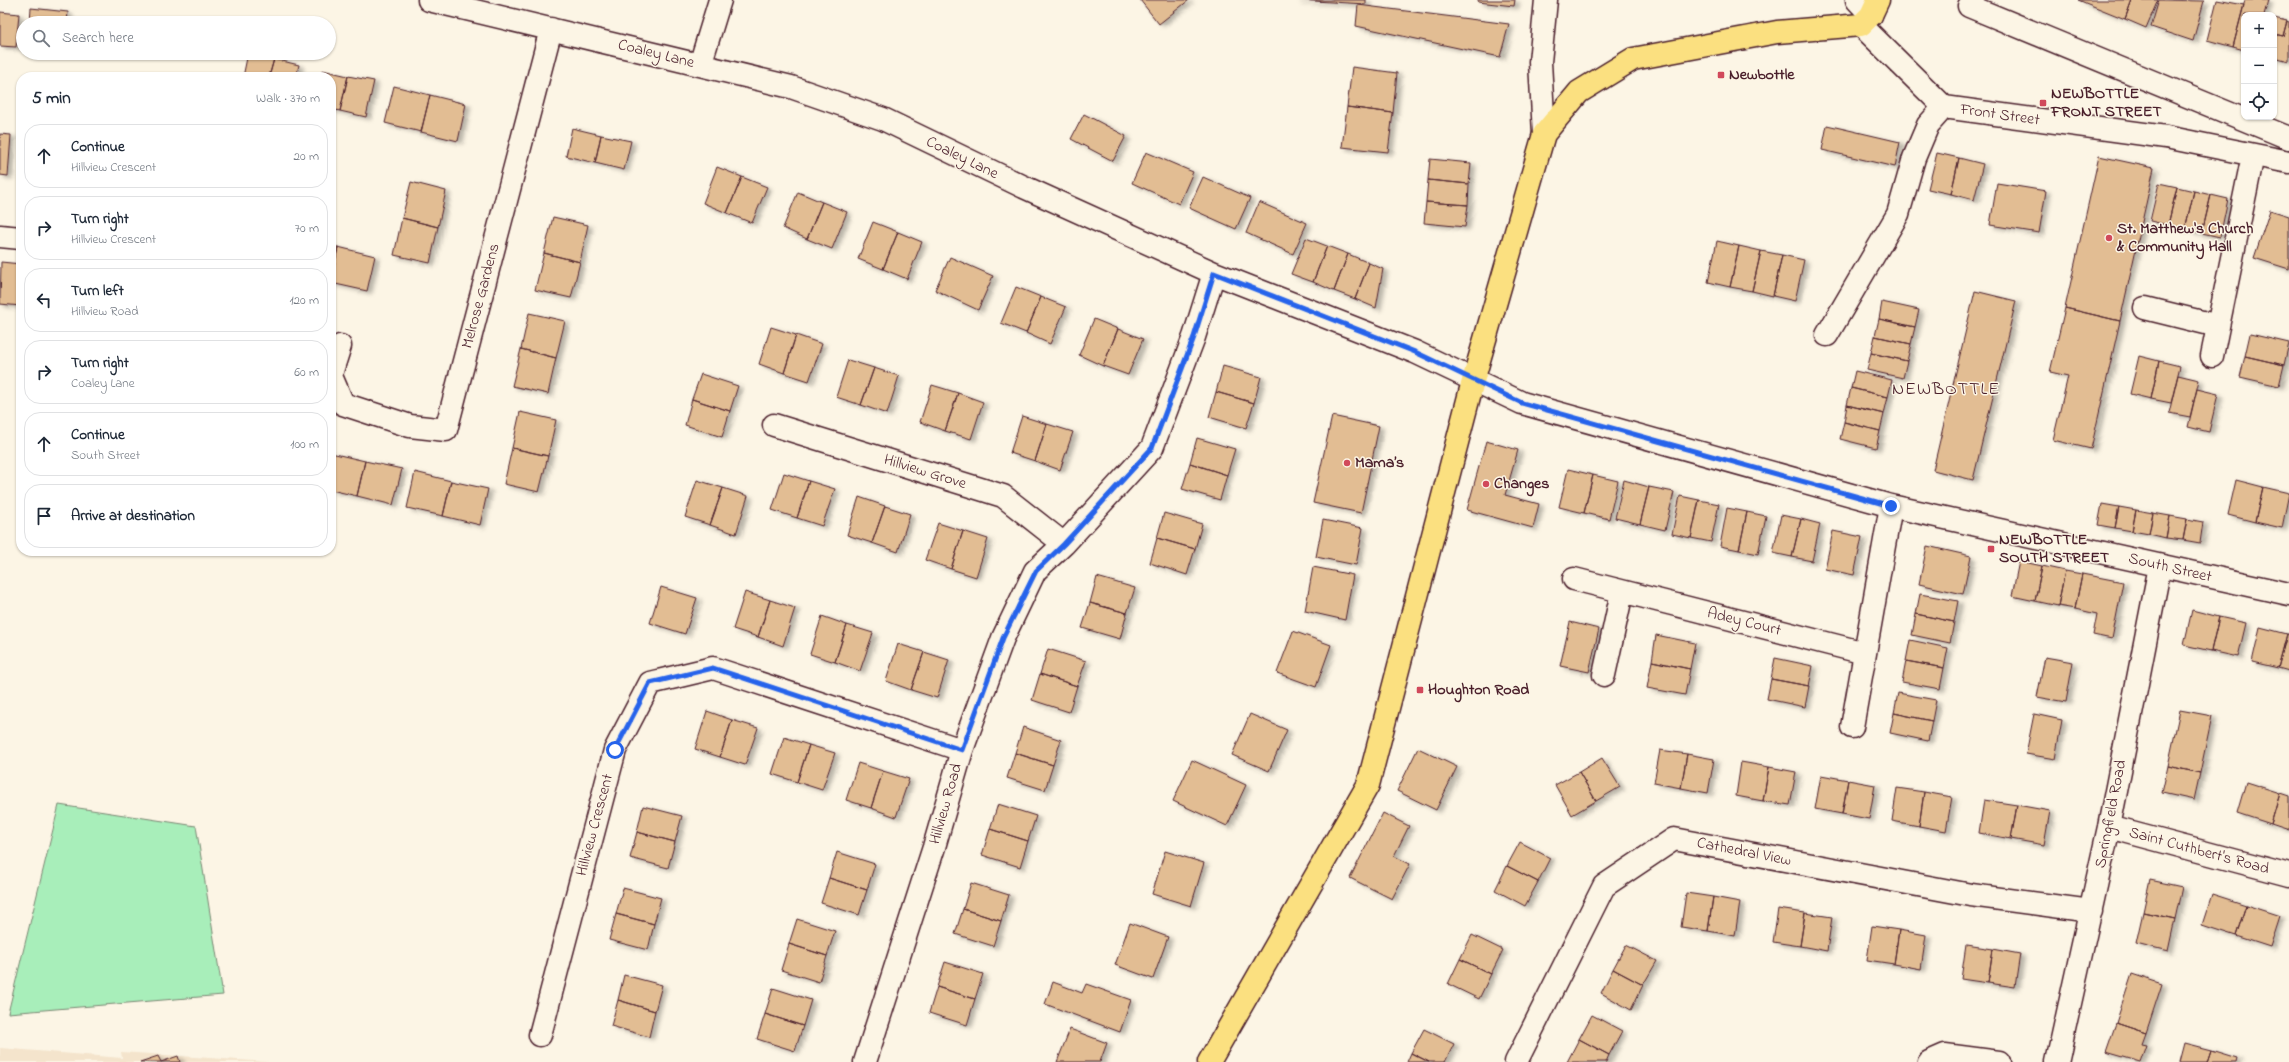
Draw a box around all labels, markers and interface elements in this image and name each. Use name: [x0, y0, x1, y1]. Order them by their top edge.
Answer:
map controls: [2241, 12, 2277, 120]
button: +: [2241, 12, 2277, 48]
search box: [16, 16, 336, 60]
icon: search: [30, 27, 52, 49]
text: Search here: [62, 27, 134, 49]
street label: Coaley Lane: [615, 33, 698, 75]
button: −: [2241, 48, 2277, 84]
place label: Newbottle: [1729, 63, 1795, 87]
marker: Newbottle: [1716, 70, 1726, 80]
place label: NEWBOTTLE FRONT STREET: [2050, 82, 2163, 124]
button: locate: [2241, 84, 2277, 120]
text: 5 min: [32, 86, 71, 111]
text: Walk · 370 m: [256, 89, 320, 108]
street label: Front Street: [1958, 97, 2042, 133]
marker: NEWBOTTLE FRONT STREET: [2038, 98, 2048, 108]
street label: Coaley Lane: [922, 130, 1003, 186]
text: Continue: [71, 136, 125, 158]
icon: ahead: [33, 145, 55, 167]
text: 20 m: [294, 147, 319, 166]
text: Hillview Crescent: [71, 158, 156, 177]
text: Turn right: [71, 208, 129, 230]
icon: right: [33, 217, 55, 239]
place label: St. Matthew's Church & Community Hall: [2116, 217, 2254, 260]
text: 70 m: [295, 219, 319, 238]
text: Hillview Crescent: [71, 230, 156, 249]
marker: St. Matthew's Church & Community Hall: [2104, 233, 2114, 243]
street label: Melrose Gardens: [455, 241, 507, 351]
text: Turn left: [71, 280, 124, 302]
icon: left: [33, 289, 55, 311]
text: 120 m: [289, 291, 319, 310]
text: Hillview Road: [71, 302, 139, 321]
text: Turn right: [71, 352, 129, 374]
icon: right: [33, 361, 55, 383]
text: 60 m: [294, 363, 319, 382]
text: Coaley Lane: [71, 374, 134, 393]
district label: NEWBOTTLE: [1892, 377, 2000, 403]
text: Continue: [71, 424, 125, 446]
icon: ahead: [33, 433, 55, 455]
text: 100 m: [290, 435, 319, 454]
text: South Street: [71, 446, 140, 465]
street label: Hillview Grove: [881, 448, 970, 496]
place label: Mama’s: [1355, 451, 1404, 475]
marker: Mama’s: [1342, 458, 1352, 468]
place label: Changes: [1494, 472, 1549, 497]
marker: Changes: [1481, 479, 1491, 489]
route end: [1882, 497, 1900, 515]
icon: arrive: [33, 505, 55, 527]
text: Arrive at destination: [71, 505, 195, 527]
place label: NEWBOTTLE SOUTH STREET: [1999, 528, 2110, 570]
marker: NEWBOTTLE SOUTH STREET: [1986, 544, 1996, 554]
street label: South Street: [2126, 547, 2215, 589]
street label: Adey Court: [1704, 601, 1784, 643]
place label: Houghton Road: [1428, 678, 1529, 703]
marker: Houghton Road: [1415, 685, 1425, 695]
route start: [606, 741, 624, 759]
street label: Springfield Road: [2089, 758, 2133, 870]
street label: Hillview Road: [923, 761, 969, 847]
street label: Hillview Crescent: [570, 771, 620, 879]
street label: Saint Cuthbert's Road: [2126, 821, 2272, 881]
street label: Cathedral View: [1695, 831, 1793, 873]

